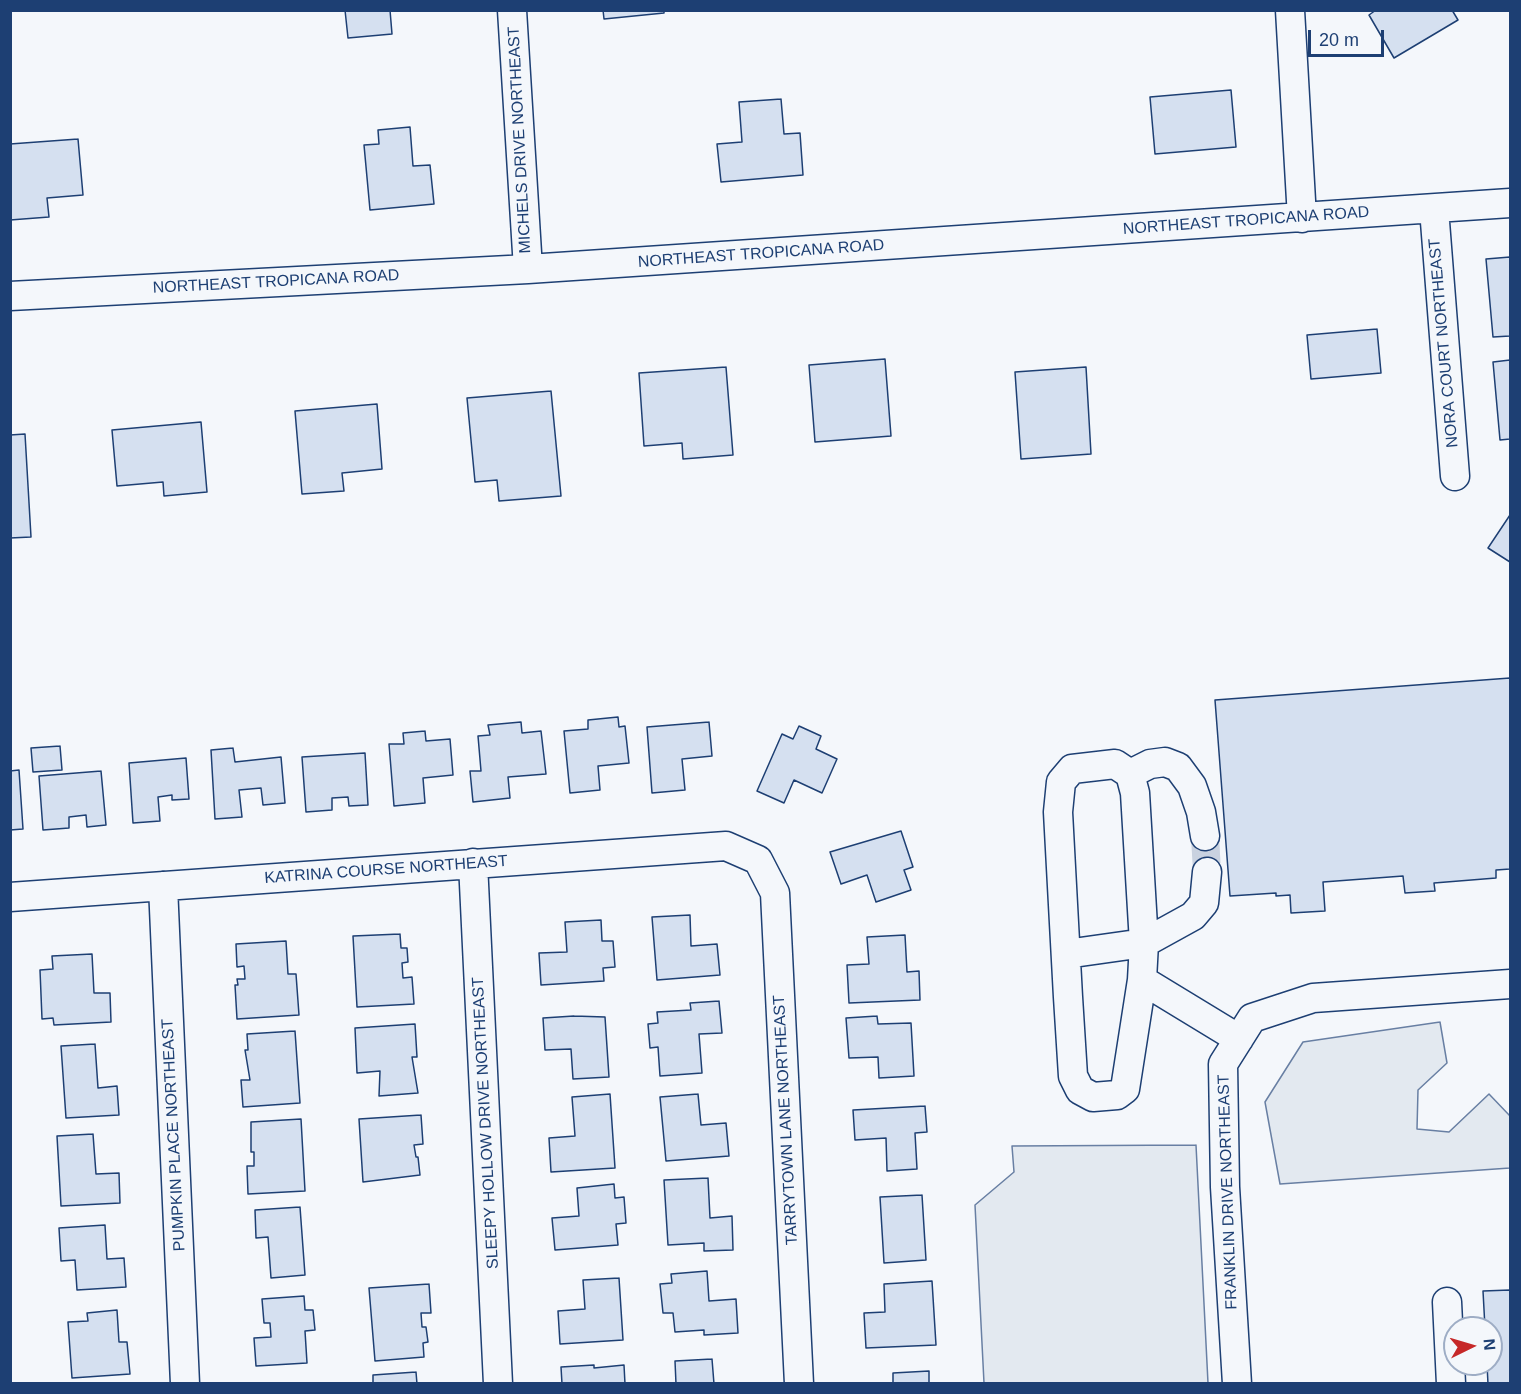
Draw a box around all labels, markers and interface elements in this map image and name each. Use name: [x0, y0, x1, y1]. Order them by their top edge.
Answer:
scale bar: [1311, 18, 1388, 56]
street label: MICHELS DRIVE NORTHEAST: [504, 26, 536, 254]
text: 20 m: [1319, 30, 1359, 50]
street label: NORTHEAST TROPICANA ROAD: [1122, 203, 1370, 239]
street label: NORTHEAST TROPICANA ROAD: [637, 236, 885, 272]
street label: NORA COURT NORTHEAST: [1425, 238, 1463, 448]
street label: NORTHEAST TROPICANA ROAD: [152, 266, 400, 298]
street label: KATRINA COURSE NORTHEAST: [264, 852, 508, 888]
street label: SLEEPY HOLLOW DRIVE NORTHEAST: [469, 977, 503, 1269]
street label: TARRYTOWN LANE NORTHEAST: [770, 994, 802, 1246]
street label: PUMPKIN PLACE NORTHEAST: [158, 1018, 190, 1252]
street label: FRANKLIN DRIVE NORTHEAST: [1214, 1074, 1242, 1310]
north arrow: [1443, 1316, 1503, 1376]
text: N: [1480, 1338, 1498, 1351]

